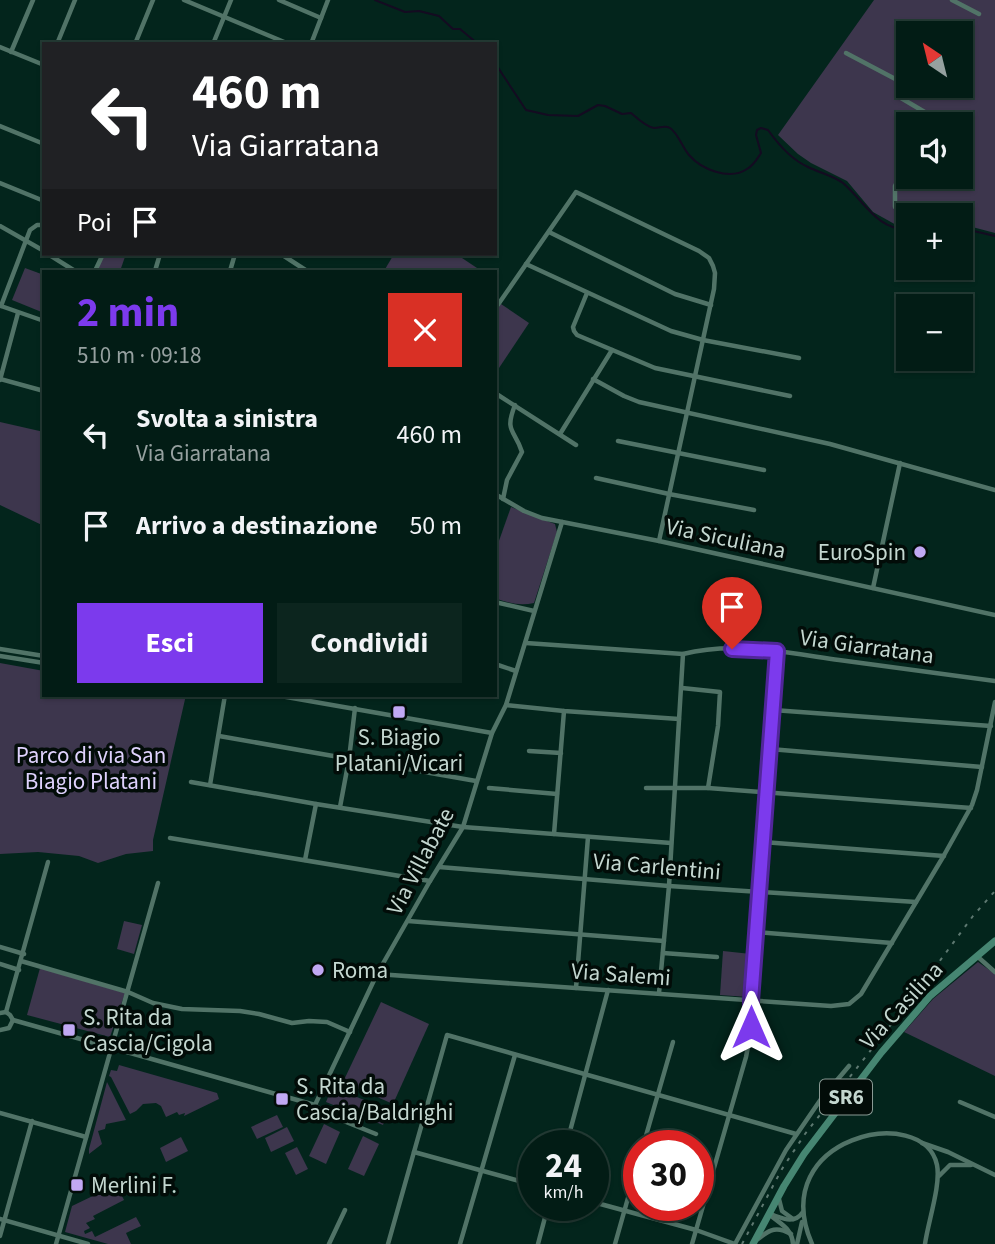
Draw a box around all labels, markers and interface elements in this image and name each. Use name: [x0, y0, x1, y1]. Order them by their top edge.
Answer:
north arrow: [896, 21, 973, 98]
map controls: [896, 21, 973, 371]
text: 460 m: [192, 58, 321, 128]
icon: left: [77, 70, 168, 161]
button: sound: [896, 112, 973, 189]
text: Via Giarratana: [192, 123, 380, 169]
icon: arrive: [126, 203, 164, 241]
button: +: [896, 203, 973, 280]
text: Poi: [77, 204, 112, 241]
text: 2 min: [77, 283, 179, 343]
button: close: [388, 293, 462, 367]
button: −: [896, 294, 973, 371]
text: 510 m · 09:18: [77, 339, 201, 372]
text: Svolta a sinistra: [136, 400, 318, 437]
icon: left: [77, 416, 115, 454]
text: 460 m: [396, 416, 462, 453]
text: Via Giarratana: [136, 437, 271, 470]
icon: arrive: [77, 507, 115, 545]
text: Arrivo a destinazione: [136, 507, 378, 544]
text: 50 m: [409, 507, 462, 544]
street label: Via Siculiana: [663, 510, 789, 567]
place label: EuroSpin: [818, 536, 906, 569]
marker: EuroSpin: [912, 544, 928, 560]
pin: [702, 577, 762, 649]
icon: arrive: [713, 588, 751, 626]
button: Esci: [77, 603, 263, 683]
button: Condividi: [277, 603, 462, 683]
street label: Via Giarratana: [798, 621, 936, 672]
marker: S. Biagio Platani/Vicari: [391, 704, 407, 720]
place label: S. Biagio Platani/Vicari: [335, 721, 463, 780]
park label: Parco di via San Biagio Platani: [16, 739, 166, 798]
street label: Via Villabate: [378, 802, 462, 921]
street label: Via Carlentini: [592, 844, 722, 889]
place label: Roma: [332, 954, 388, 987]
street label: Via Casilina: [852, 954, 951, 1057]
street label: Via Salemi: [570, 955, 672, 994]
marker: Roma: [310, 962, 326, 978]
position arrow: [714, 990, 788, 1064]
place label: S. Rita da Cascia/Cigola: [83, 1001, 213, 1060]
marker: S. Rita da Cascia/Cigola: [61, 1022, 77, 1038]
place label: S. Rita da Cascia/Baldrighi: [296, 1070, 453, 1129]
road number: SR6: [820, 1080, 872, 1114]
marker: S. Rita da Cascia/Baldrighi: [274, 1091, 290, 1107]
speed limit sign: 30: [623, 1130, 714, 1221]
text: 24: [545, 1141, 582, 1191]
place label: Merlini F.: [91, 1169, 177, 1202]
marker: Merlini F.: [69, 1177, 85, 1193]
text: km/h: [544, 1180, 583, 1205]

